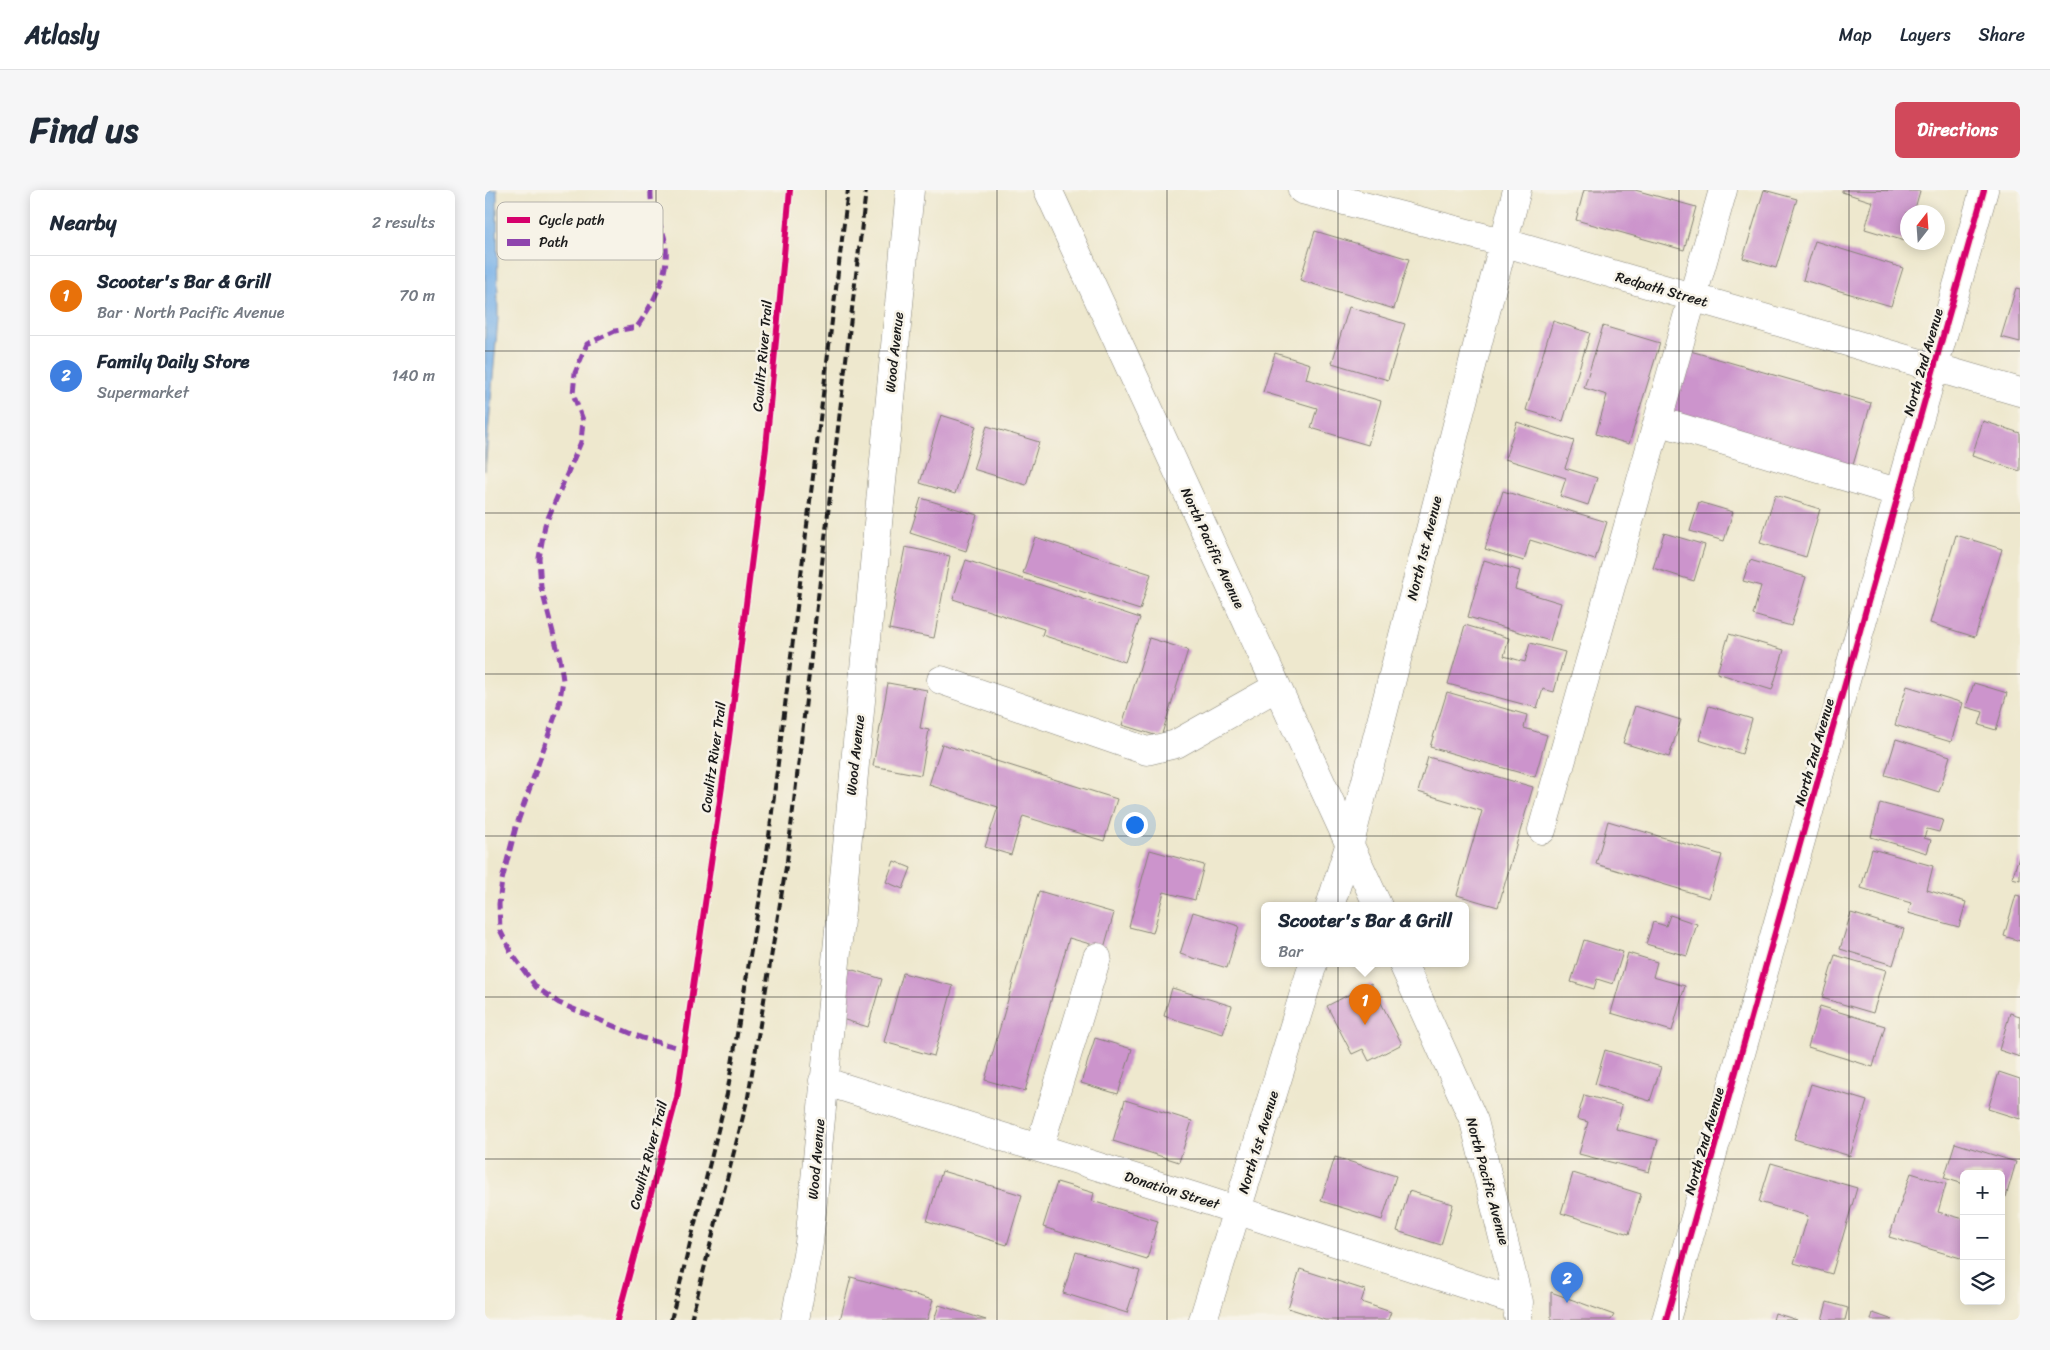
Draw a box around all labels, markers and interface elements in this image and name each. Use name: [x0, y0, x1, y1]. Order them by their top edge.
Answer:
text: Atlasly: [25, 14, 99, 56]
text: Map: [1839, 19, 1872, 51]
text: Layers: [1900, 19, 1951, 51]
text: Share: [1979, 19, 2025, 51]
text: Find us: [30, 99, 138, 161]
button: Directions: [1895, 102, 2020, 158]
legend: [497, 202, 663, 260]
text: Nearby: [50, 204, 116, 242]
north arrow: [1900, 205, 1945, 250]
text: 2 results: [372, 208, 435, 237]
text: Cycle path: [539, 208, 605, 233]
text: Path: [539, 230, 568, 255]
street label: Redpath Street: [1613, 264, 1711, 315]
text: Scooter's Bar & Grill: [97, 265, 271, 298]
text: 1: [63, 281, 69, 310]
text: 70 m: [399, 281, 435, 310]
text: Bar · North Pacific Avenue: [97, 298, 285, 327]
street label: Cowlitz River Trail: [745, 298, 780, 413]
street label: North 2nd Avenue: [1896, 305, 1951, 419]
street label: Wood Avenue: [878, 311, 911, 394]
text: Family Daily Store: [97, 345, 249, 378]
text: 2: [61, 361, 71, 390]
text: 140 m: [392, 361, 435, 390]
text: Supermarket: [97, 378, 189, 407]
street label: North Pacific Avenue: [1173, 483, 1252, 613]
street label: North 1st Avenue: [1399, 493, 1450, 603]
street label: North 2nd Avenue: [1787, 695, 1842, 809]
street label: Cowlitz River Trail: [693, 699, 734, 814]
street label: Wood Avenue: [839, 714, 872, 797]
your location: [1122, 812, 1148, 838]
popup: [1261, 902, 1469, 967]
text: Scooter's Bar & Grill: [1278, 904, 1452, 937]
text: Bar: [1278, 937, 1303, 966]
pin: 1: [1349, 984, 1381, 1025]
street label: North 2nd Avenue: [1677, 1084, 1732, 1198]
street label: North 1st Avenue: [1231, 1087, 1286, 1197]
street label: Cowlitz River Trail: [622, 1097, 675, 1212]
street label: North Pacific Avenue: [1458, 1114, 1517, 1248]
street label: Wood Avenue: [801, 1118, 832, 1200]
street label: Donation Street: [1121, 1164, 1224, 1217]
map controls: [1960, 1170, 2005, 1305]
button: +: [1960, 1170, 2005, 1215]
button: −: [1960, 1215, 2005, 1260]
button: layers: [1960, 1260, 2005, 1305]
pin: 2: [1551, 1262, 1583, 1303]

